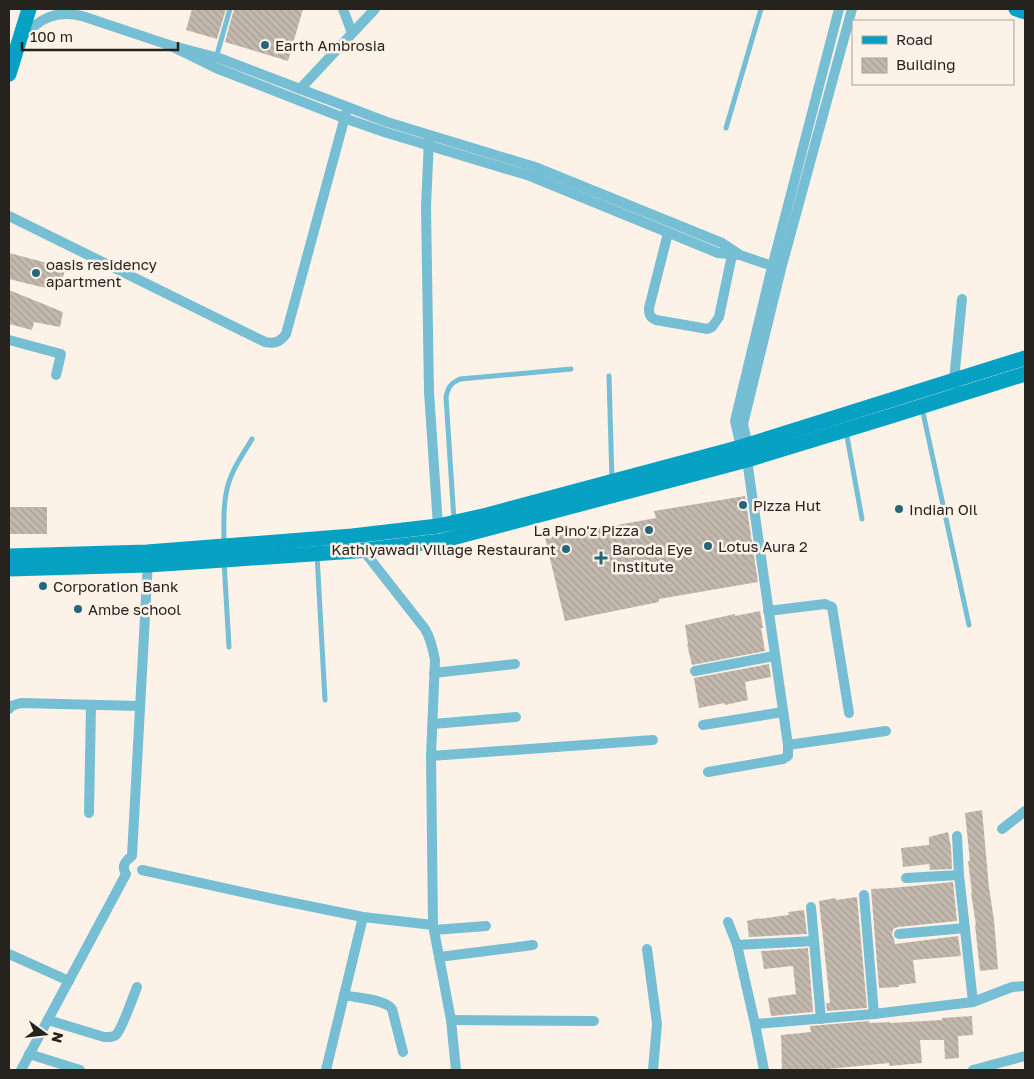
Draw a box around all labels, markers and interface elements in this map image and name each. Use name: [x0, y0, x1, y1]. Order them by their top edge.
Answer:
scale bar: [22, 20, 179, 52]
legend: [852, 20, 1014, 85]
text: 100 m: [30, 27, 73, 45]
text: Road: [896, 30, 933, 48]
place label: Earth Ambrosia: [275, 36, 385, 54]
marker: Earth Ambrosia: [259, 39, 271, 51]
text: Building: [896, 55, 956, 73]
place label: oasis residency apartment: [46, 255, 158, 290]
marker: oasis residency apartment: [30, 267, 42, 279]
place label: Pizza Hut: [753, 496, 821, 514]
marker: Pizza Hut: [737, 499, 749, 511]
place label: Indian Oil: [909, 500, 978, 518]
marker: Indian Oil: [893, 503, 905, 515]
place label: La Pino'z Pizza: [533, 521, 639, 539]
marker: La Pino'z Pizza: [643, 524, 655, 536]
place label: Lotus Aura 2: [718, 537, 808, 555]
place label: Kathiyawadi Village Restaurant: [331, 540, 556, 558]
place label: Baroda Eye Institute: [612, 540, 693, 575]
marker: Lotus Aura 2: [702, 540, 714, 552]
marker: Kathiyawadi Village Restaurant: [560, 543, 572, 555]
marker: Baroda Eye Institute: [594, 551, 608, 565]
place label: Corporation Bank: [53, 577, 179, 595]
marker: Corporation Bank: [37, 580, 49, 592]
place label: Ambe school: [88, 600, 181, 618]
marker: Ambe school: [72, 603, 84, 615]
north arrow: [20, 1009, 70, 1059]
text: N: [48, 1030, 68, 1045]

